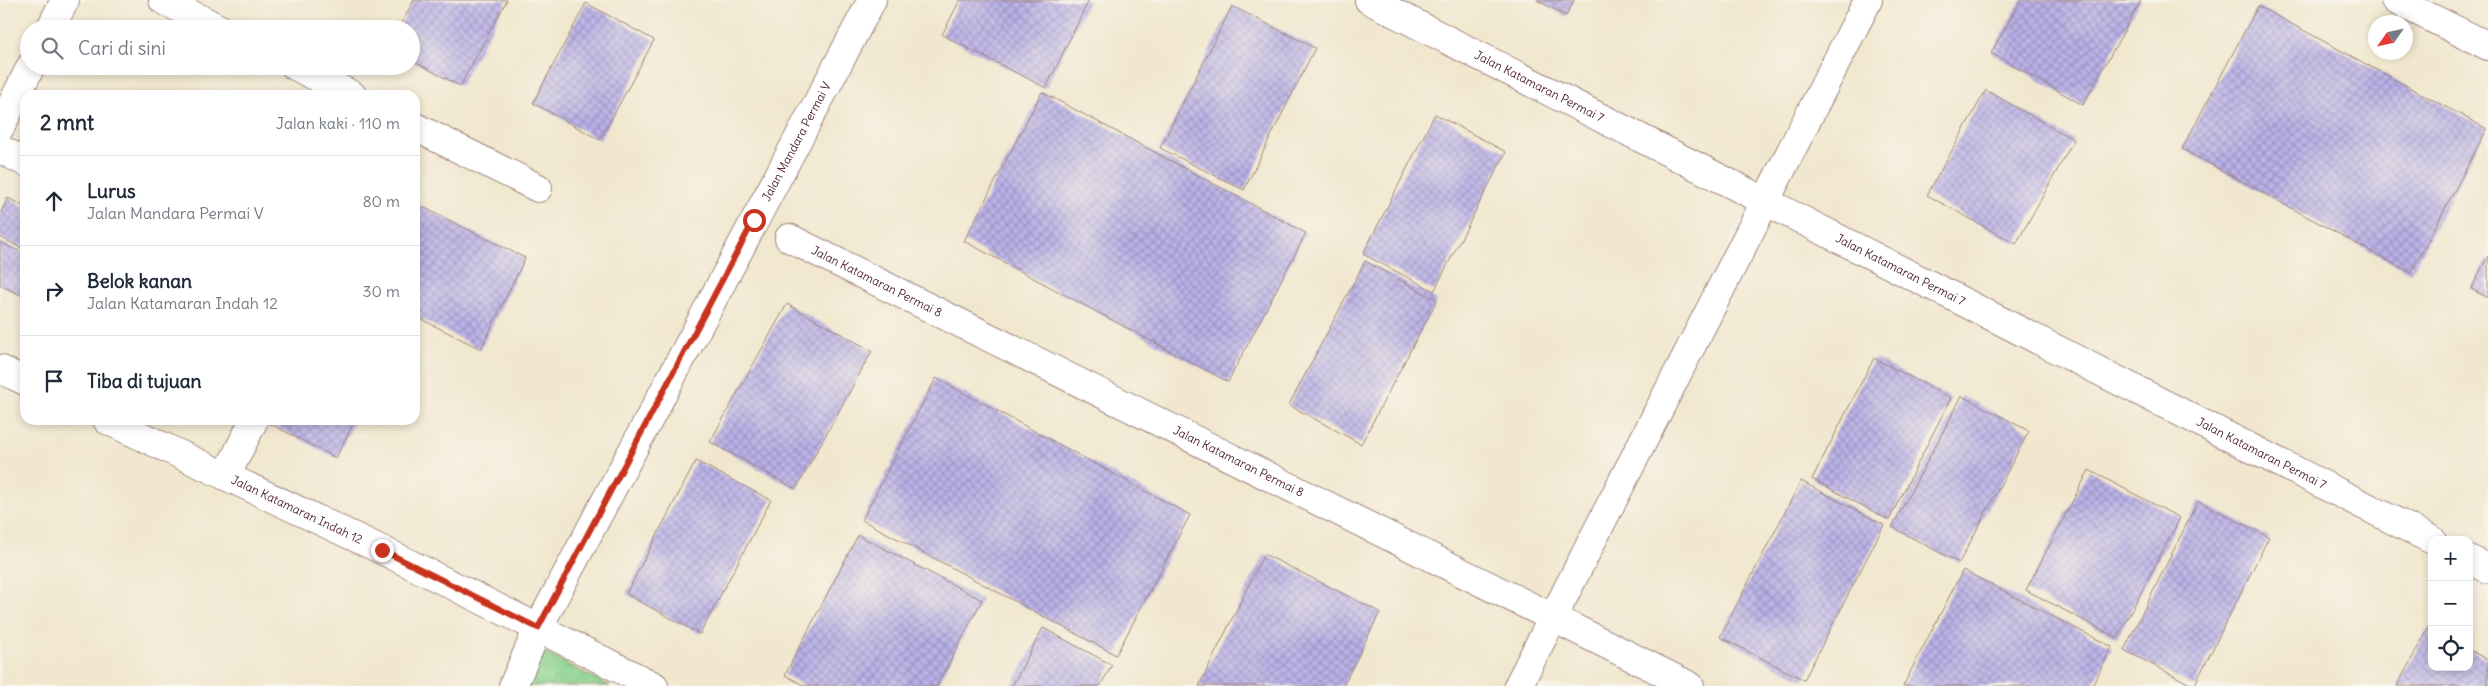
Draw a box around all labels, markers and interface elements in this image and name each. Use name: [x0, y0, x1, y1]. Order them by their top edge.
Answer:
north arrow: [2368, 15, 2413, 60]
search box: [20, 20, 420, 75]
icon: search: [38, 34, 66, 62]
text: Cari di sini: [78, 36, 166, 60]
street label: Jalan Katamaran Permai 7: [1472, 47, 1607, 125]
street label: Jalan Mandara Permai V: [758, 79, 834, 204]
text: 2 mnt: [40, 109, 94, 136]
text: Jalan kaki · 110 m: [276, 113, 400, 133]
text: Lurus: [87, 179, 136, 203]
icon: ahead: [40, 187, 68, 215]
text: 80 m: [362, 191, 400, 211]
text: Jalan Mandara Permai V: [87, 203, 264, 223]
route start: [743, 209, 766, 232]
street label: Jalan Katamaran Permai 7: [1833, 230, 1968, 309]
street label: Jalan Katamaran Permai 8: [809, 242, 945, 320]
text: Belok kanan: [87, 269, 192, 293]
icon: right: [40, 277, 68, 305]
text: 30 m: [363, 281, 400, 301]
text: Jalan Katamaran Indah 12: [87, 293, 278, 313]
icon: arrive: [40, 367, 68, 395]
text: Tiba di tujuan: [87, 369, 202, 393]
street label: Jalan Katamaran Permai 7: [2194, 414, 2329, 492]
street label: Jalan Katamaran Permai 8: [1171, 422, 1307, 500]
street label: Jalan Katamaran Indah 12: [229, 472, 365, 547]
map controls: [2428, 536, 2473, 671]
button: +: [2428, 536, 2473, 581]
route end: [371, 539, 394, 562]
button: −: [2428, 581, 2473, 626]
button: locate: [2428, 626, 2473, 671]

